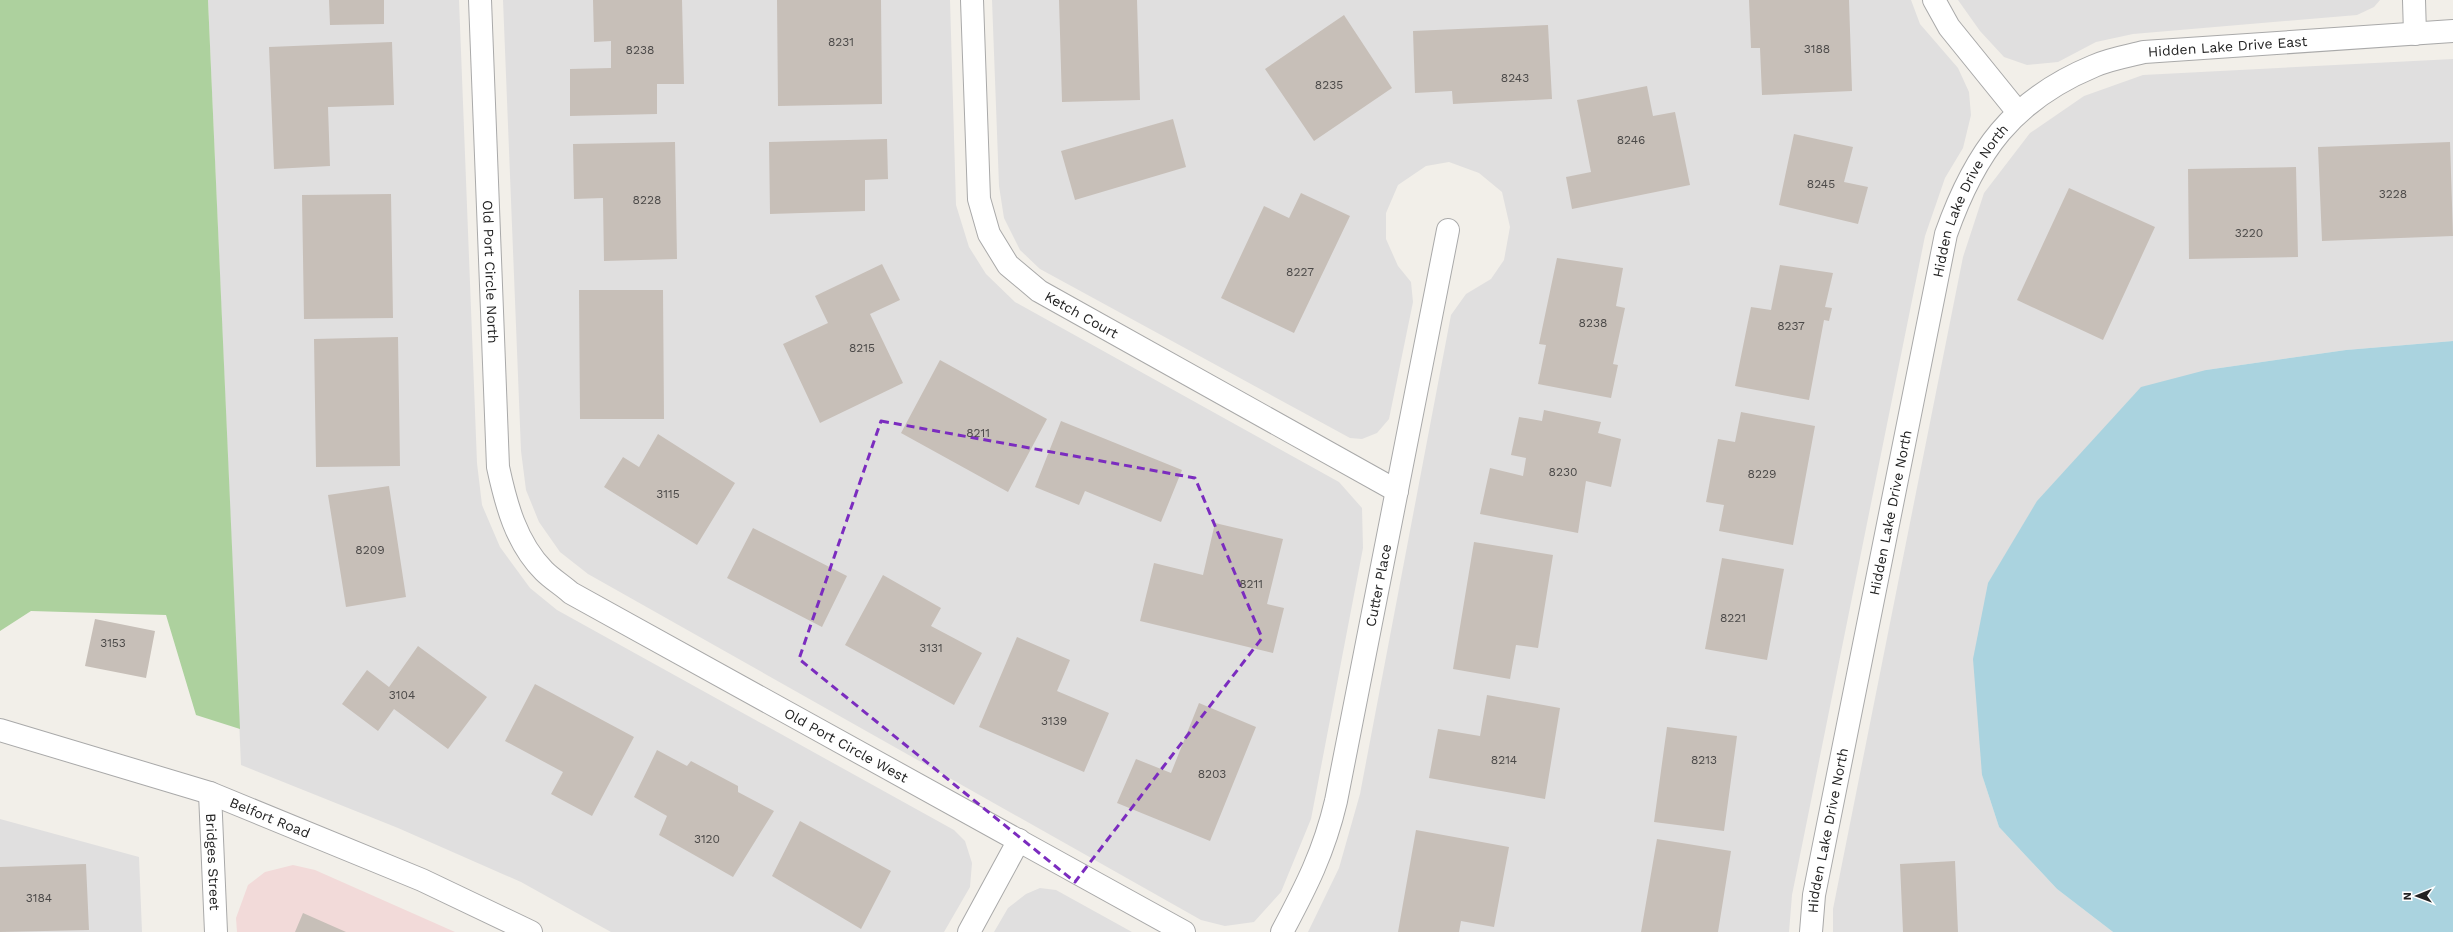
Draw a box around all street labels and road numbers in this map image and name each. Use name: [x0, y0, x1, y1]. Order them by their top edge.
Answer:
street label: Hidden Lake Drive East: [2147, 33, 2308, 60]
street label: Hidden Lake Drive North: [1930, 121, 2011, 279]
street label: Old Port Circle North: [480, 200, 501, 344]
street label: Ketch Court: [1042, 288, 1121, 342]
street label: Hidden Lake Drive North: [1866, 429, 1915, 597]
street label: Cutter Place: [1362, 542, 1394, 628]
street label: Old Port Circle West: [782, 705, 911, 786]
street label: Hidden Lake Drive North: [1805, 746, 1851, 914]
street label: Belfort Road: [227, 794, 312, 841]
street label: Bridges Street: [203, 813, 223, 911]

